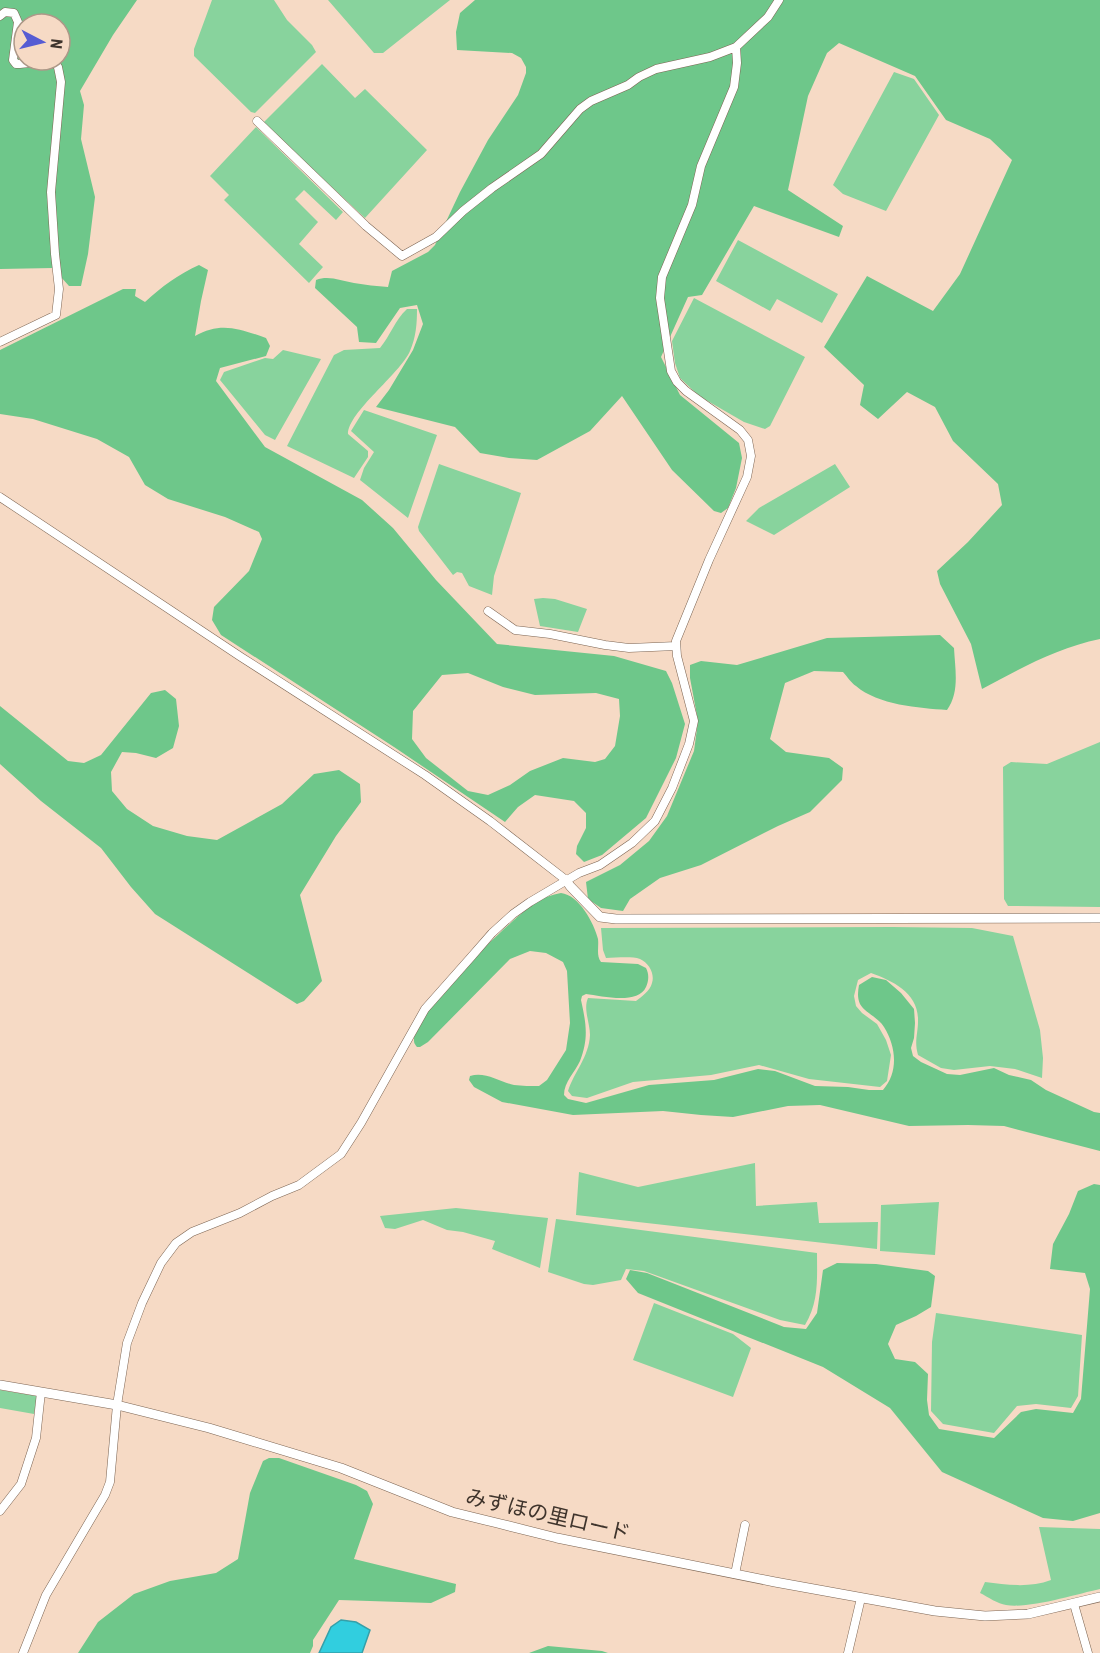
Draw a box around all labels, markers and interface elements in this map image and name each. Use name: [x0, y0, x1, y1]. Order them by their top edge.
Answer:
north arrow: [12, 12, 72, 72]
text: N: [46, 38, 66, 50]
street label: みずほの里ロード: [463, 1484, 633, 1546]

